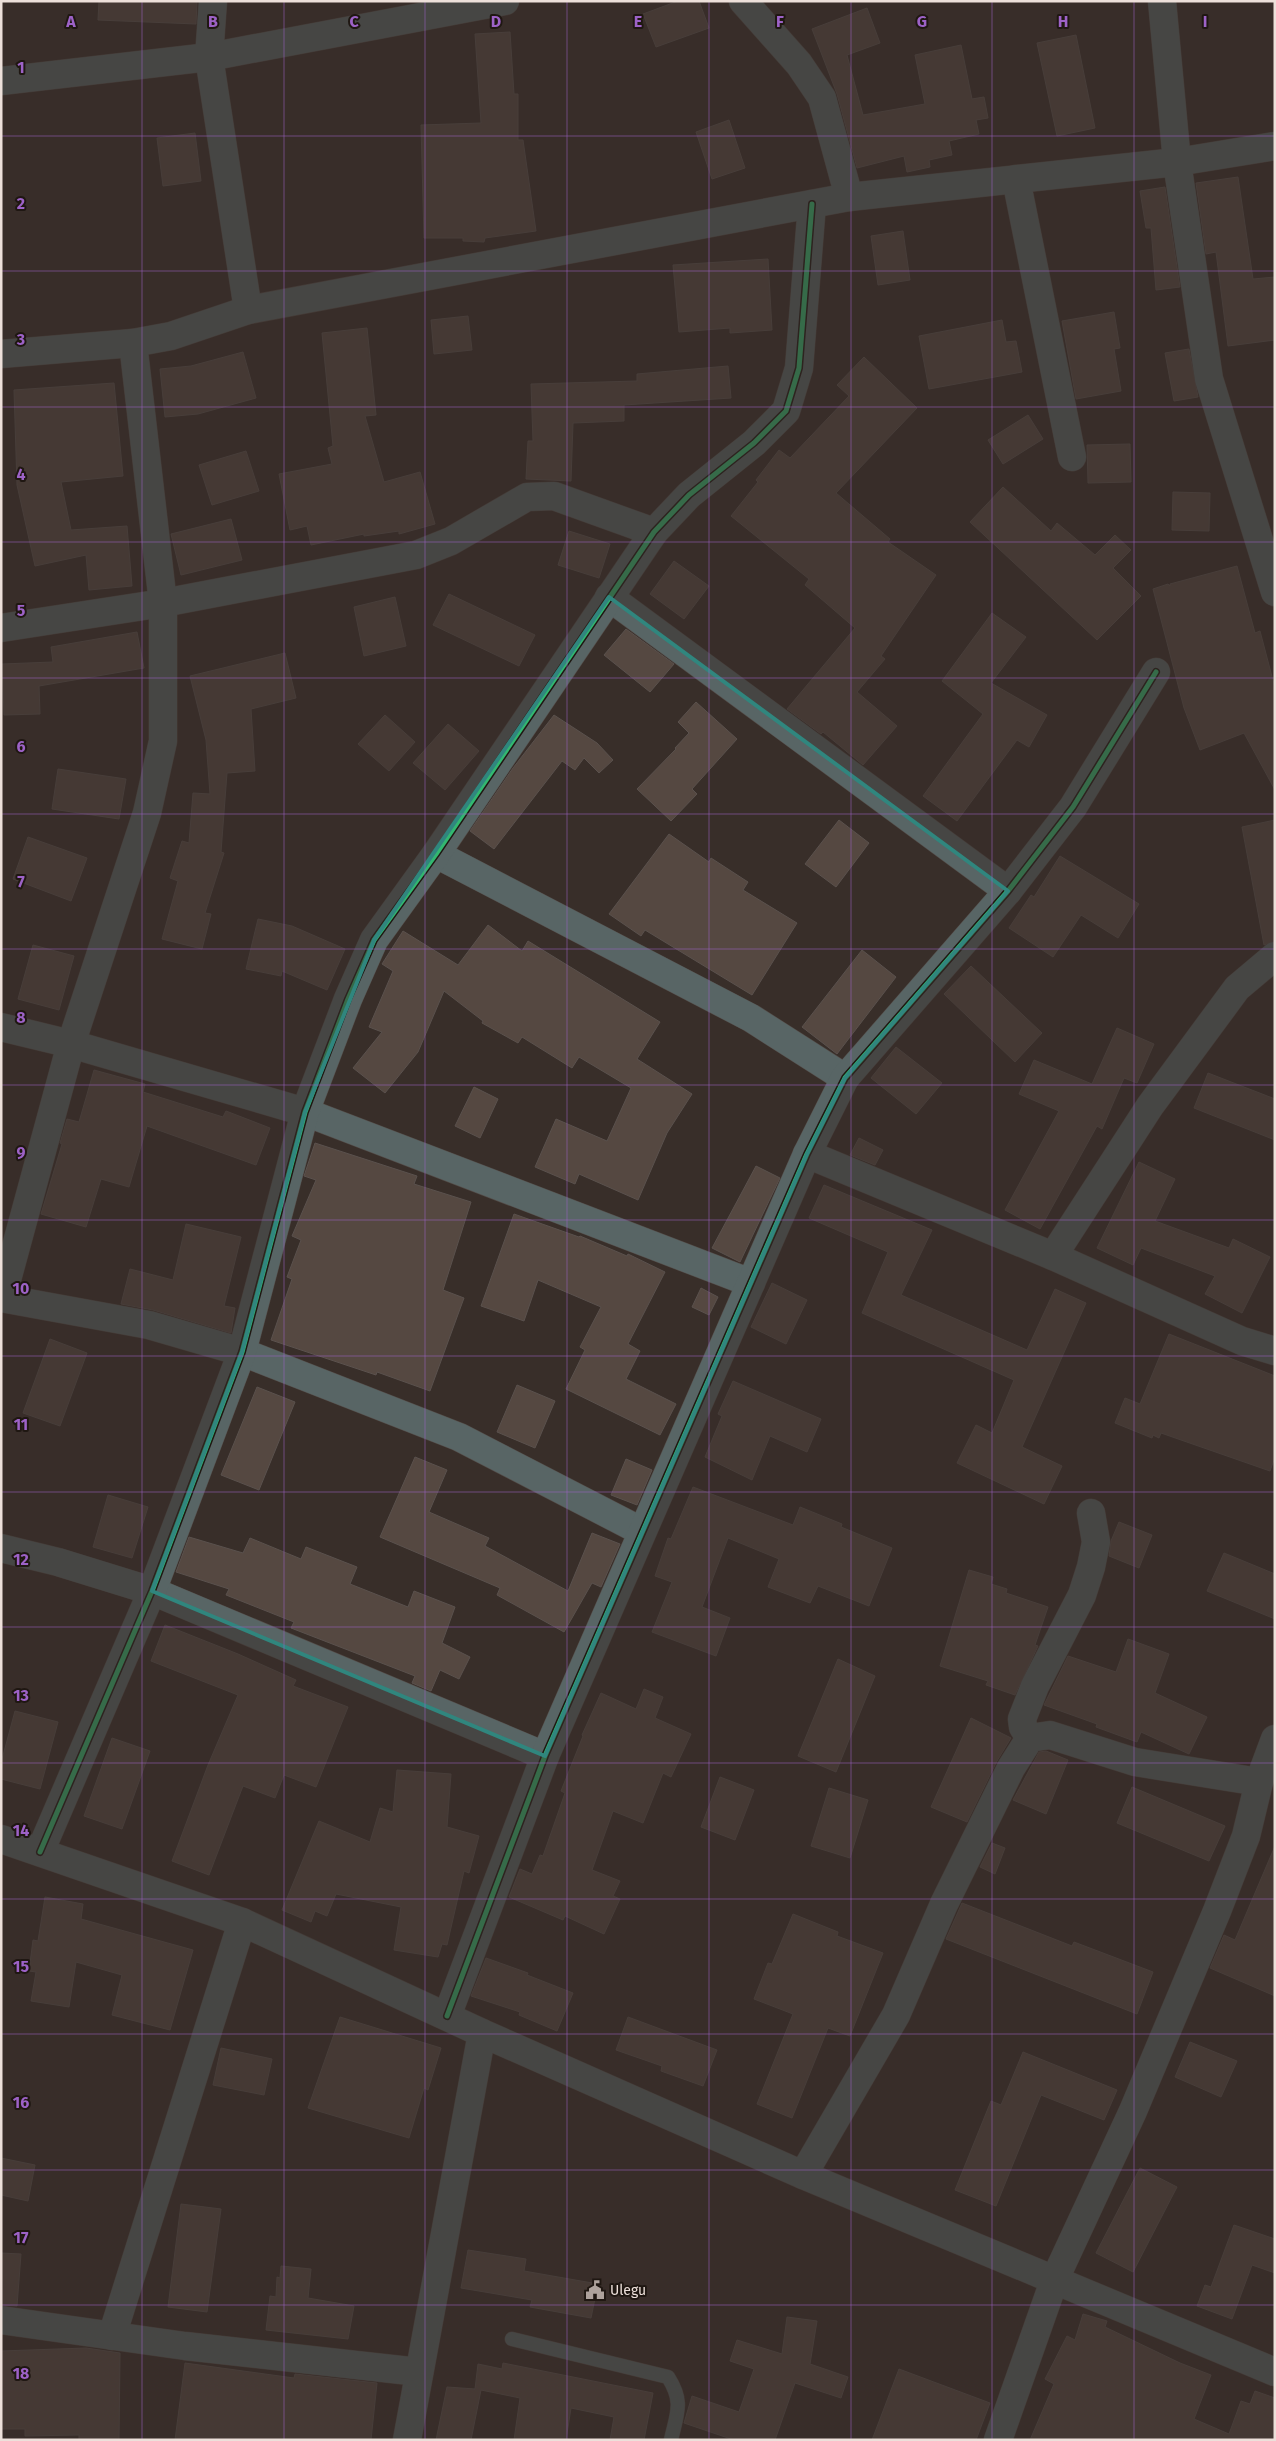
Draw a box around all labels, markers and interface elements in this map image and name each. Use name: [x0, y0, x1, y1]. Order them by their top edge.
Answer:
text: A: [65, 12, 76, 31]
text: B: [208, 12, 218, 31]
text: C: [349, 12, 359, 31]
text: D: [491, 12, 501, 31]
text: E: [634, 12, 642, 31]
text: F: [776, 12, 784, 31]
text: G: [917, 12, 927, 31]
text: H: [1058, 12, 1068, 31]
text: I: [1203, 12, 1207, 31]
text: 1: [17, 58, 25, 77]
text: 2: [17, 194, 25, 213]
text: 3: [16, 330, 25, 349]
text: 4: [16, 465, 26, 484]
text: 5: [17, 601, 26, 620]
text: 6: [16, 737, 26, 756]
text: 7: [17, 872, 25, 891]
text: 8: [16, 1008, 26, 1027]
text: 9: [17, 1143, 26, 1162]
text: 10: [13, 1279, 29, 1298]
text: 11: [14, 1415, 28, 1434]
text: 12: [13, 1550, 29, 1569]
text: 13: [13, 1686, 29, 1705]
text: 14: [13, 1821, 29, 1840]
text: 15: [13, 1957, 29, 1976]
text: 16: [13, 2093, 29, 2112]
text: 17: [14, 2228, 29, 2247]
public building icon: Ulegu: [584, 2279, 606, 2301]
place label: Ulegu: [610, 2282, 646, 2299]
text: 18: [13, 2364, 29, 2383]

